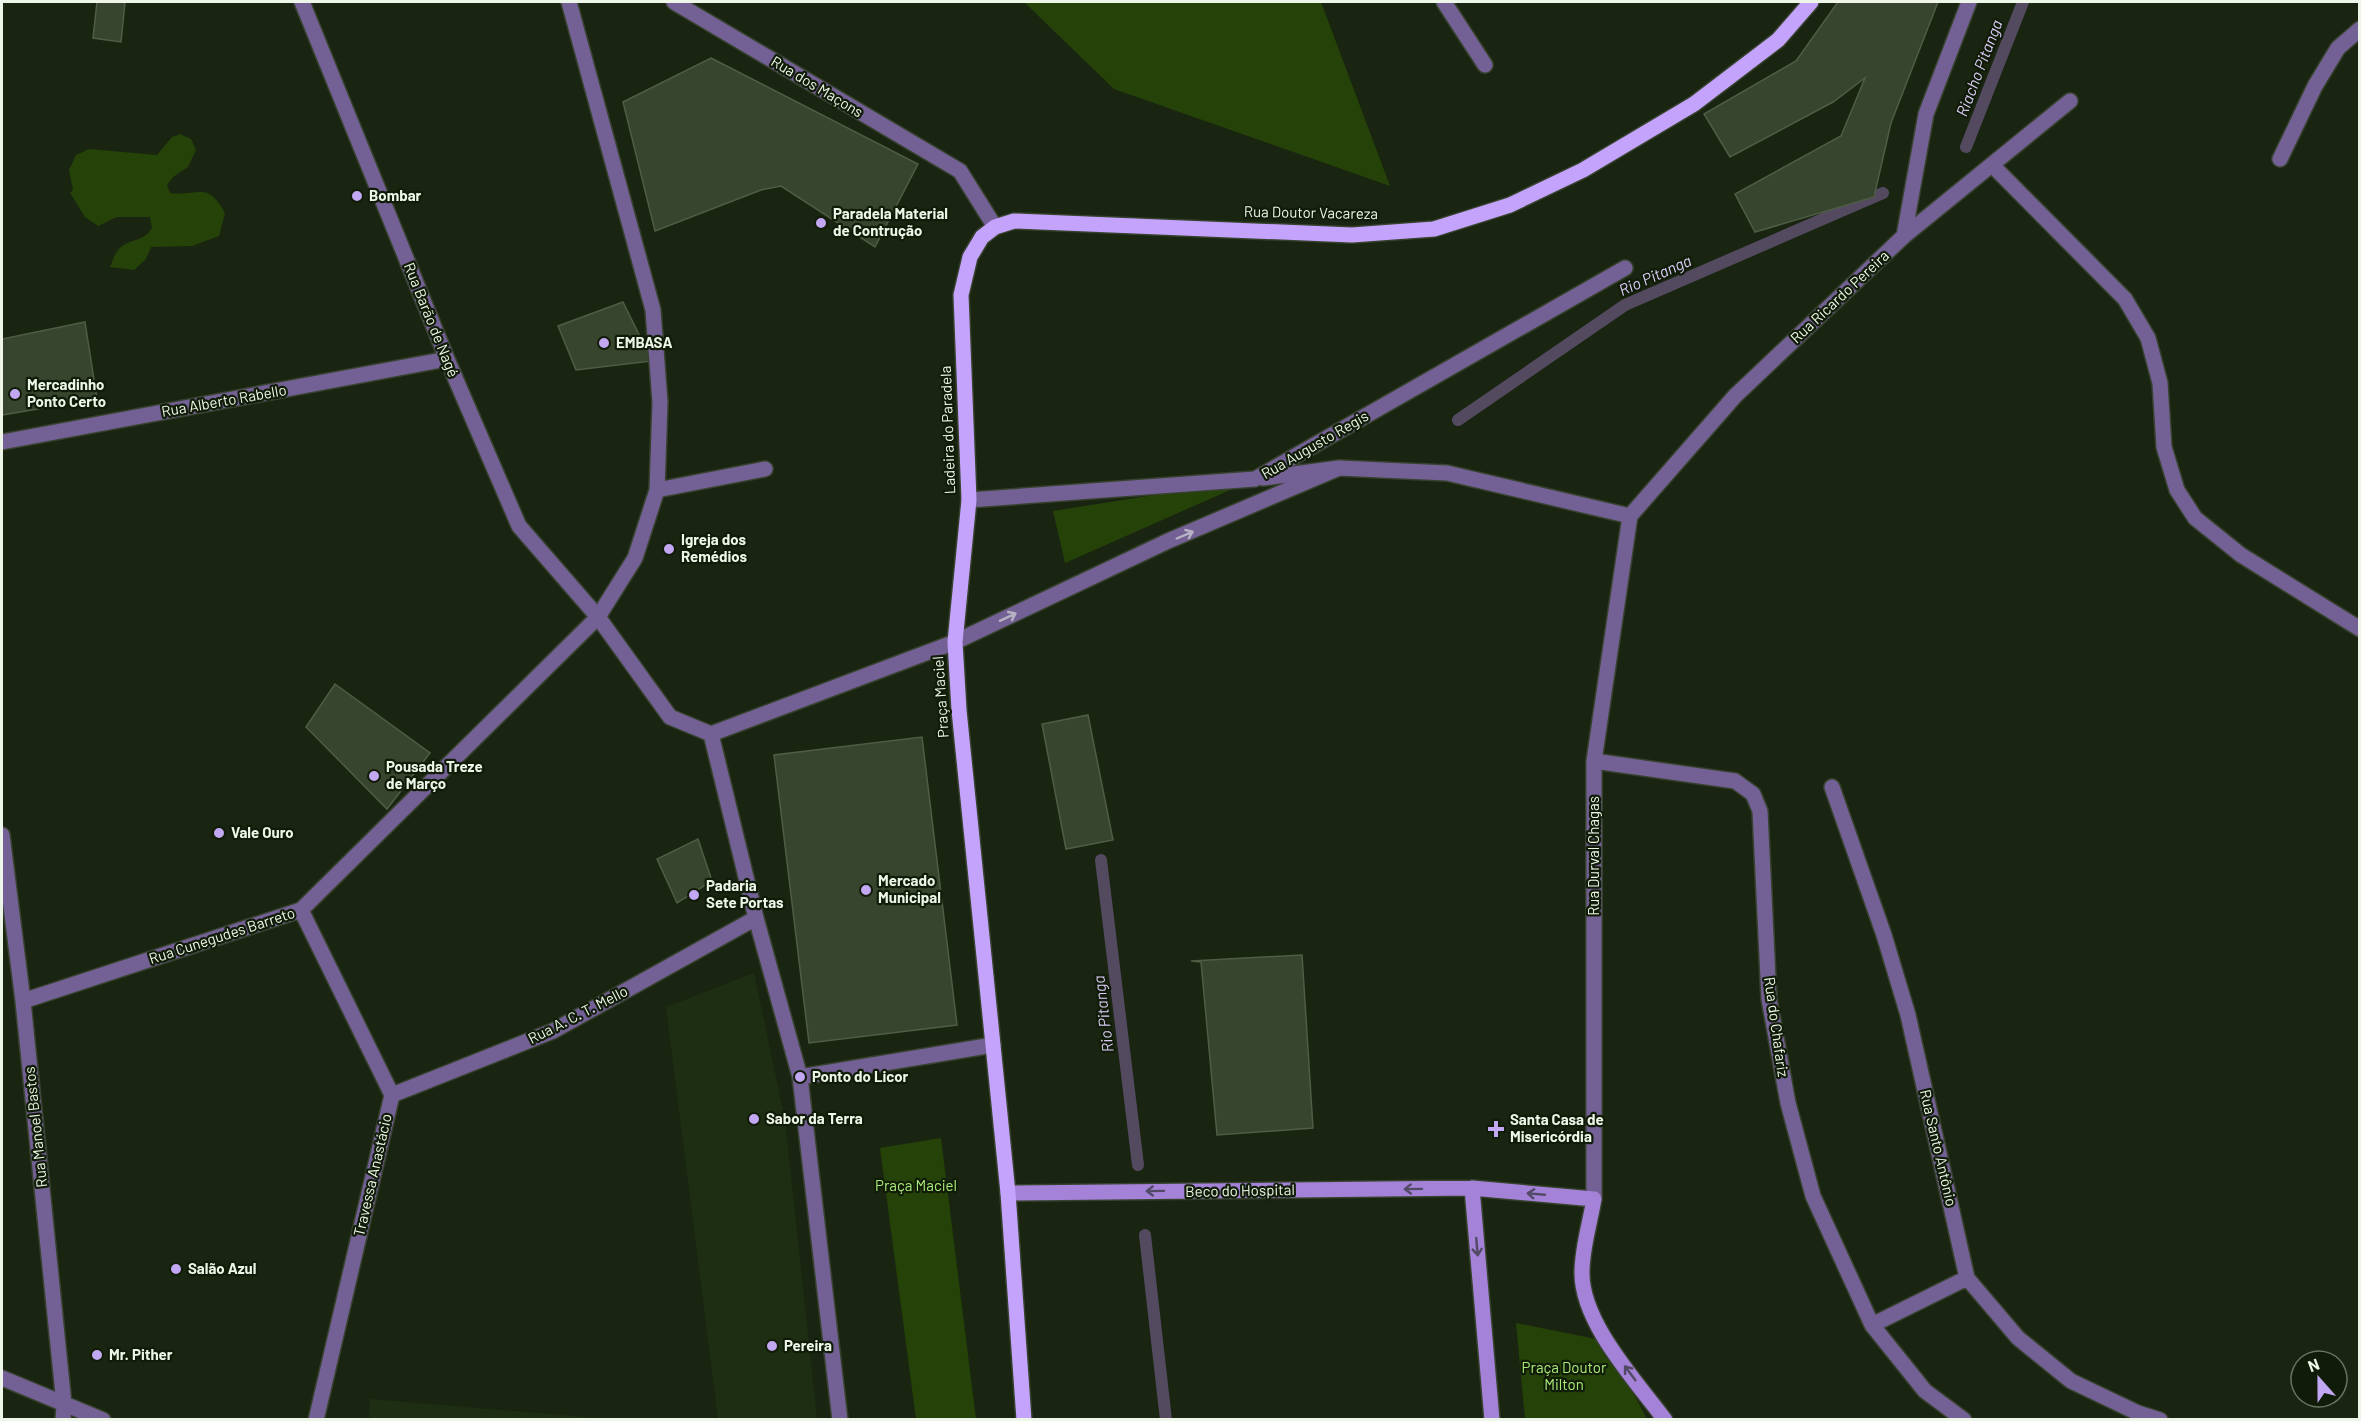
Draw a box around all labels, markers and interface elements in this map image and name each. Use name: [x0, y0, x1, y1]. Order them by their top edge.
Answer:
water label: Riacho Pitanga: [1951, 17, 2006, 119]
street label: Rua dos Maçons: [768, 52, 867, 121]
place label: Bombar: [369, 186, 422, 204]
marker: Bombar: [350, 189, 364, 203]
street label: Rua Doutor Vacareza: [1244, 202, 1378, 222]
place label: Paradela Material de Contrução: [833, 204, 948, 239]
marker: Paradela Material de Contrução: [814, 216, 828, 230]
street label: Rua Ricardo Pereira: [1786, 246, 1892, 347]
water label: Rio Pitanga: [1616, 250, 1694, 299]
street label: Rua Barão de Nagé: [401, 260, 463, 380]
place label: EMBASA: [616, 333, 673, 351]
marker: EMBASA: [597, 336, 611, 350]
street label: Ladeira do Paradela: [936, 365, 958, 495]
place label: Mercadinho Ponto Certo: [27, 375, 106, 410]
street label: Rua Alberto Rabello: [160, 380, 288, 420]
marker: Mercadinho Ponto Certo: [8, 387, 22, 401]
street label: Rua Augusto Regis: [1258, 406, 1371, 482]
one-way arrow: [1175, 528, 1193, 540]
place label: Igreja dos Remédios: [681, 530, 748, 565]
marker: Igreja dos Remédios: [662, 542, 676, 556]
one-way arrow: [999, 611, 1017, 623]
street label: Praça Maciel: [928, 656, 952, 739]
place label: Pousada Treze de Março: [386, 757, 483, 792]
marker: Pousada Treze de Março: [367, 769, 381, 783]
street label: Rua Durval Chagas: [1584, 796, 1602, 916]
place label: Vale Ouro: [231, 823, 294, 841]
marker: Vale Ouro: [212, 826, 226, 840]
place label: Mercado Municipal: [878, 871, 941, 906]
place label: Padaria Sete Portas: [706, 876, 784, 911]
marker: Mercado Municipal: [859, 883, 873, 897]
marker: Padaria Sete Portas: [687, 888, 701, 902]
street label: Rua Cunegudes Barreto: [146, 903, 297, 967]
water label: Rio Pitanga: [1088, 975, 1117, 1054]
street label: Rua do Chafariz: [1761, 976, 1793, 1078]
street label: Rua A. C. T. Mello: [525, 981, 630, 1047]
street label: Rua Manoel Bastos: [20, 1066, 50, 1189]
place label: Ponto do Licor: [812, 1067, 909, 1085]
marker: Ponto do Licor: [793, 1070, 807, 1084]
street label: Rua Santo Antônio: [1917, 1088, 1961, 1208]
place label: Sabor da Terra: [766, 1109, 863, 1127]
place label: Santa Casa de Misericórdia: [1510, 1110, 1604, 1145]
street label: Travessa Anastácio: [349, 1112, 395, 1238]
marker: Sabor da Terra: [747, 1112, 761, 1126]
marker: Santa Casa de Misericórdia: [1487, 1120, 1505, 1138]
park label: Praça Maciel: [875, 1176, 957, 1194]
street label: Beco do Hospital: [1185, 1180, 1295, 1200]
one-way arrow: [1404, 1183, 1424, 1195]
one-way arrow: [1146, 1186, 1166, 1197]
one-way arrow: [1526, 1188, 1546, 1199]
one-way arrow: [1472, 1236, 1483, 1256]
place label: Salão Azul: [188, 1259, 256, 1277]
marker: Salão Azul: [169, 1262, 183, 1276]
place label: Pereira: [784, 1336, 832, 1354]
marker: Pereira: [765, 1339, 779, 1353]
place label: Mr. Pither: [109, 1345, 173, 1363]
marker: Mr. Pither: [90, 1348, 104, 1362]
north arrow: [2289, 1349, 2349, 1409]
text: N: [2305, 1354, 2322, 1375]
park label: Praça Doutor Milton: [1522, 1358, 1607, 1393]
one-way arrow: [1623, 1365, 1636, 1381]

